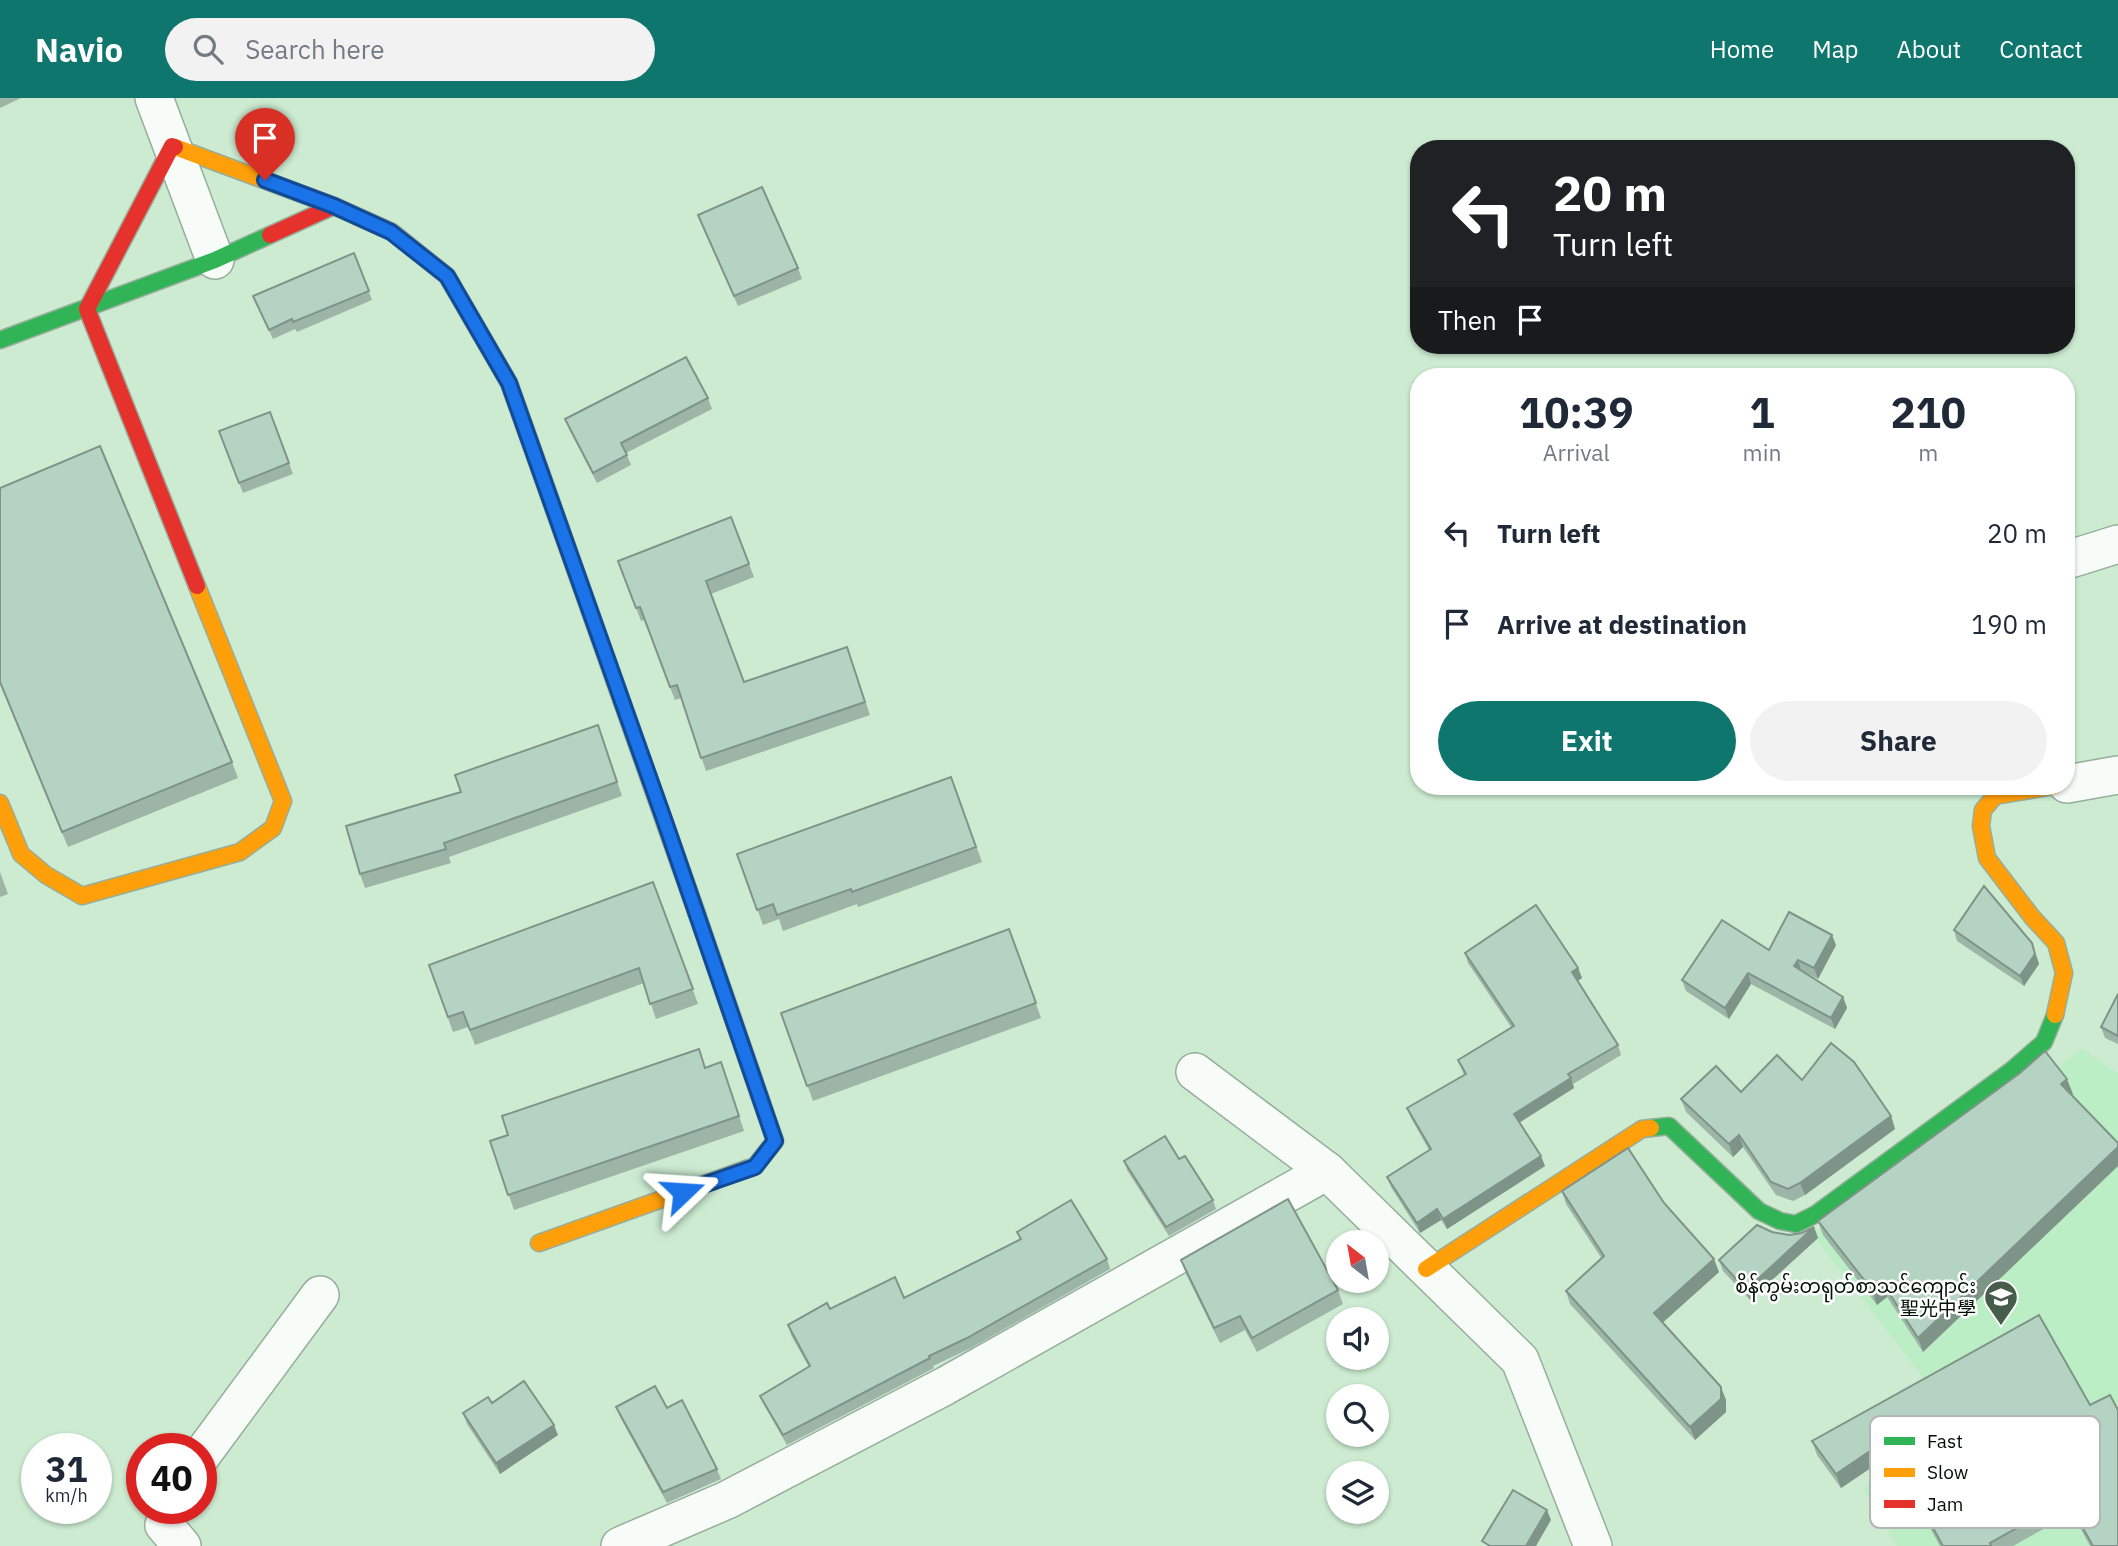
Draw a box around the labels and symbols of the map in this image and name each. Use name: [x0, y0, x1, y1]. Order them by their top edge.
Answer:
pin: [235, 108, 295, 180]
position arrow: [646, 1155, 720, 1229]
north arrow: [1326, 1230, 1390, 1293]
place label: စိန်ကွမ်းတရုတ်စာသင်ကျောင်း 聖光中學: [1735, 1272, 1976, 1320]
school or university icon: စိန်ကွမ်းတရုတ်စာသင်ကျောင်း 聖光中學: [1982, 1278, 2020, 1327]
legend: [1870, 1416, 2100, 1528]
text: Fast: [1927, 1429, 1963, 1453]
speed limit sign: 40: [126, 1433, 217, 1524]
text: Slow: [1927, 1460, 1968, 1484]
text: Jam: [1927, 1492, 1963, 1516]

